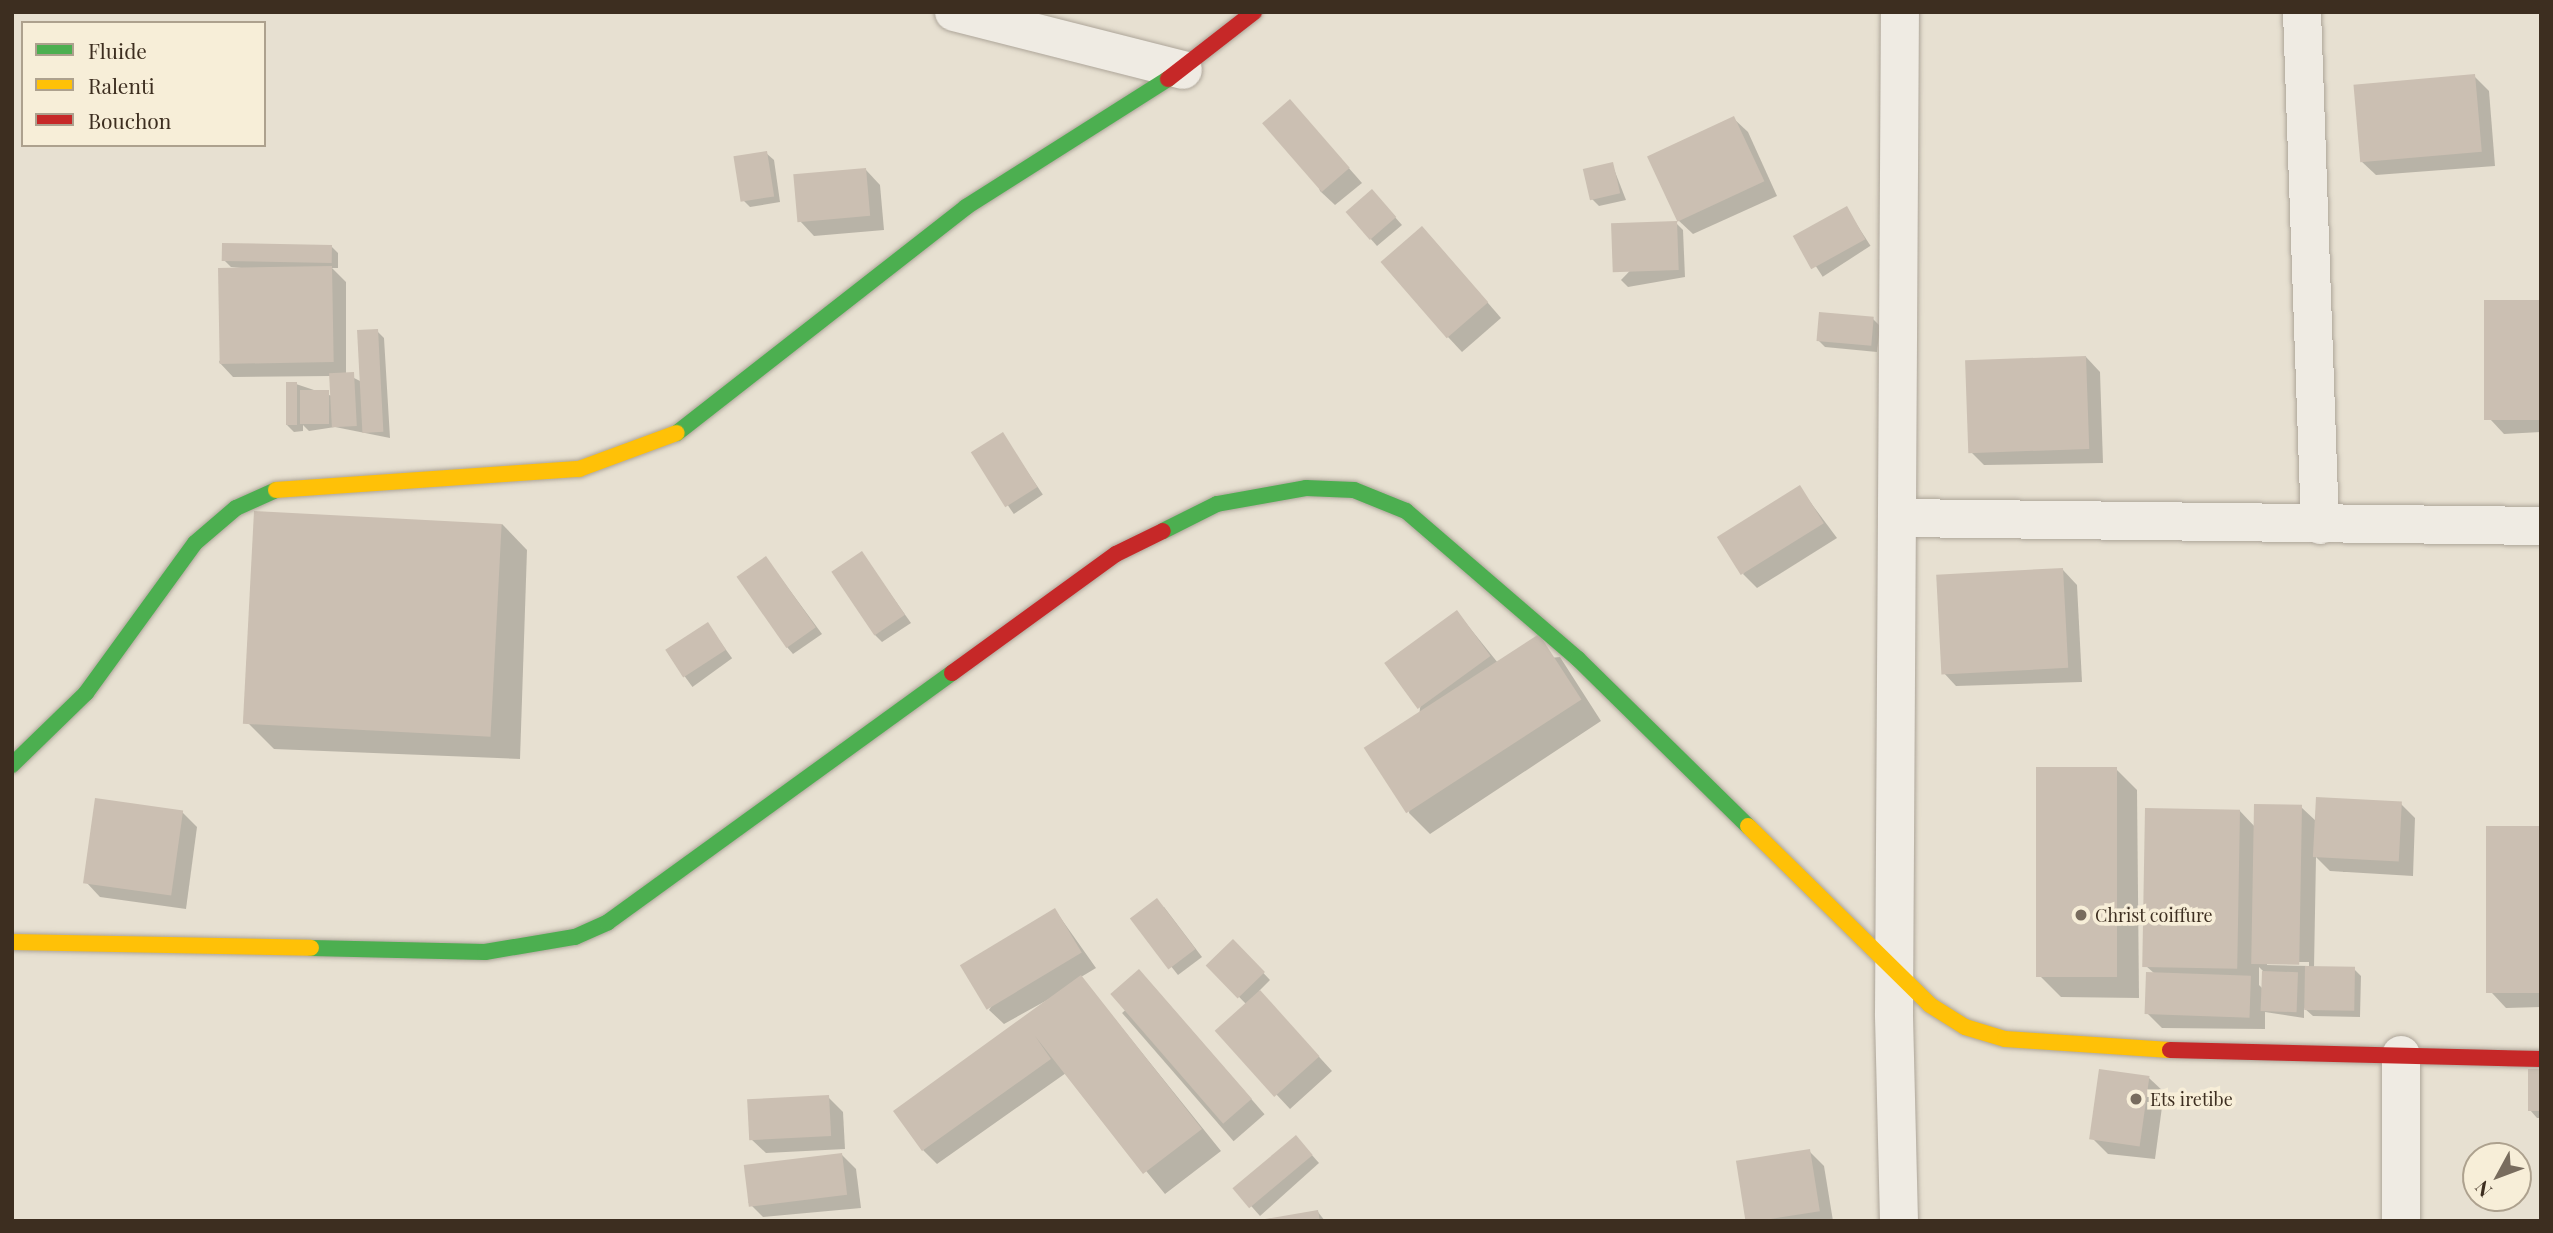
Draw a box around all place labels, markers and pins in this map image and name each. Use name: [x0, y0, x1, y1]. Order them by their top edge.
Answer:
place label: Christ coiffure: [2095, 904, 2213, 926]
marker: Christ coiffure: [2073, 907, 2089, 923]
place label: Ets iretibe: [2150, 1088, 2233, 1110]
marker: Ets iretibe: [2128, 1091, 2144, 1107]

